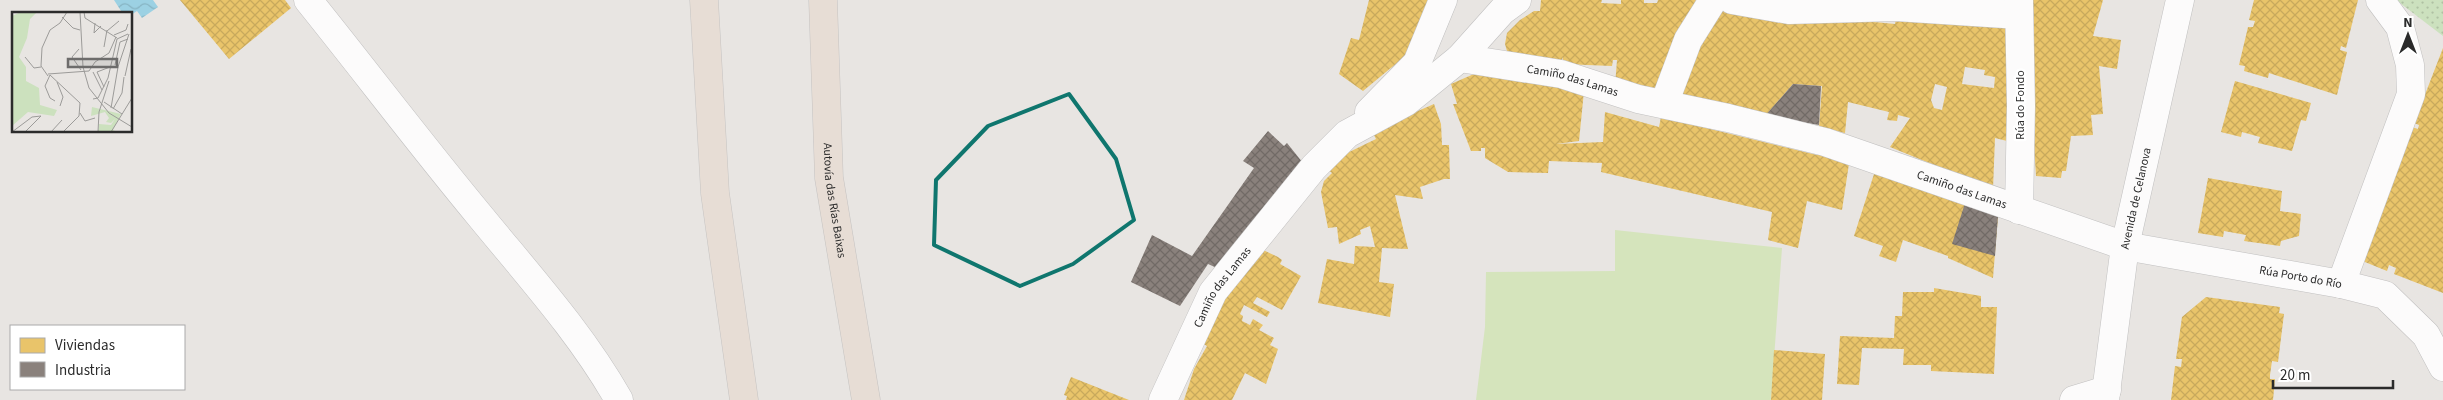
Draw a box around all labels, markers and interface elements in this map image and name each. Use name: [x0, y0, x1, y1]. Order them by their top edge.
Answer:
north arrow: [2383, 10, 2433, 60]
inset map: [12, 12, 132, 132]
text: N: [2403, 13, 2413, 33]
street label: Camiño das Lamas: [1526, 61, 1621, 101]
street label: Rúa do Fondo: [2012, 70, 2029, 140]
street label: Autovía das Rías Baixas: [819, 143, 850, 259]
street label: Avenida de Celanova: [2117, 146, 2156, 250]
street label: Camiño das Lamas: [1914, 166, 2009, 213]
street label: Camiño das Lamas: [1190, 243, 1255, 330]
street label: Rúa Porto do Río: [2258, 262, 2343, 293]
legend: [10, 325, 185, 390]
text: Viviendas: [55, 335, 115, 356]
scale bar: [2273, 358, 2393, 390]
text: Industria: [55, 360, 111, 381]
text: 20 m: [2280, 365, 2310, 386]

